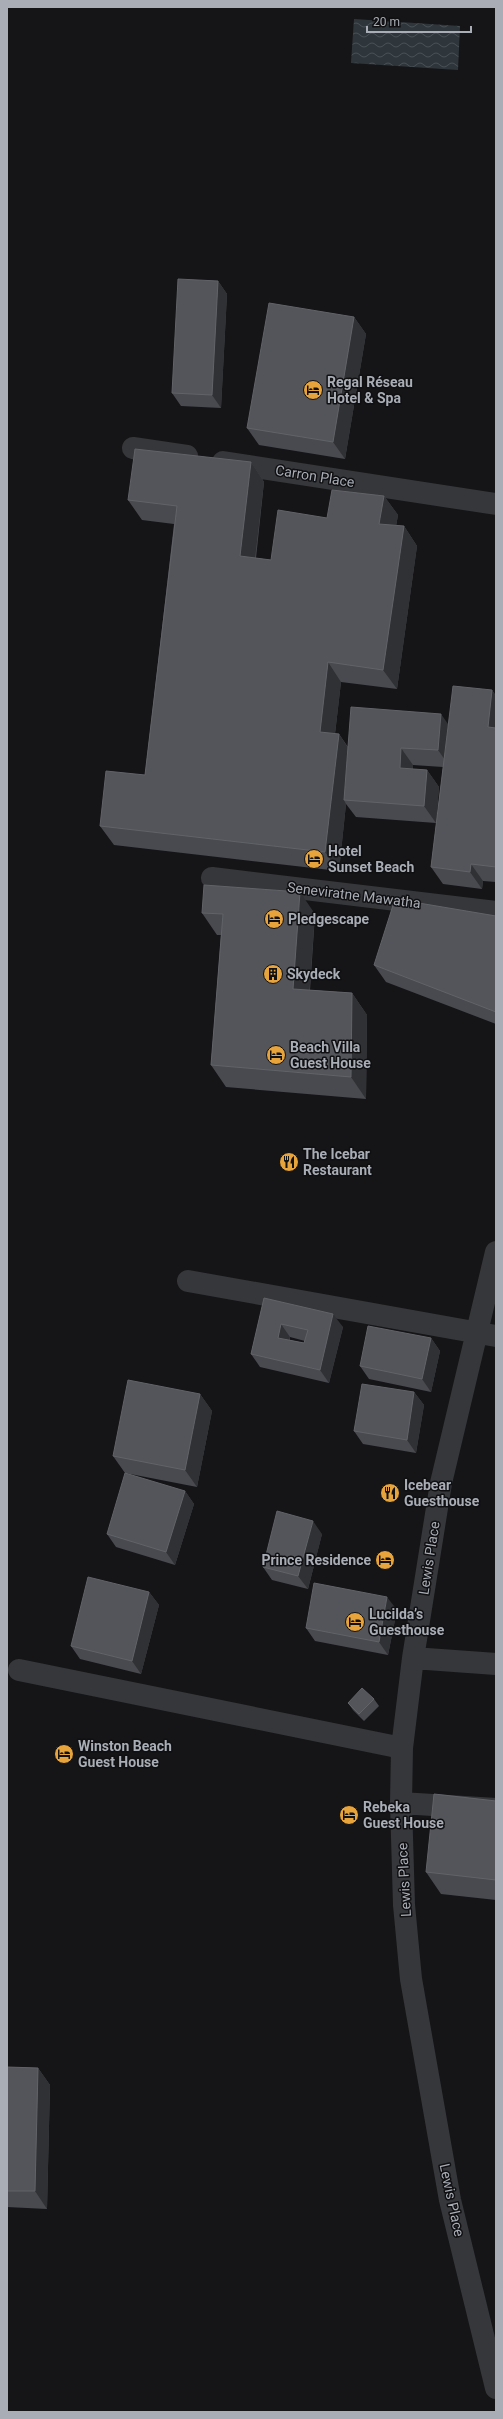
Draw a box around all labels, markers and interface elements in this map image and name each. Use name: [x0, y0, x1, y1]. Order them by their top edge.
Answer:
scale bar: [367, 8, 471, 34]
text: 20 m: [373, 15, 400, 29]
place label: Regal Réseau Hotel & Spa: [327, 374, 413, 406]
hotel icon: Regal Réseau Hotel & Spa: [302, 379, 324, 401]
street label: Carron Place: [274, 462, 356, 490]
place label: Hotel Sunset Beach: [328, 843, 415, 875]
hotel icon: Hotel Sunset Beach: [303, 848, 325, 870]
street label: Seneviratne Mawatha: [286, 879, 422, 911]
hotel icon: Pledgescape: [263, 908, 285, 930]
place label: Pledgescape: [288, 911, 370, 927]
building icon: Skydeck: [262, 963, 284, 985]
place label: Skydeck: [287, 966, 341, 982]
place label: Beach Villa Guest House: [290, 1039, 371, 1071]
hotel icon: Beach Villa Guest House: [265, 1044, 287, 1066]
place label: The Icebar Restaurant: [303, 1146, 372, 1178]
restaurant icon: The Icebar Restaurant: [278, 1151, 300, 1173]
place label: Icebear Guesthouse: [404, 1477, 480, 1509]
restaurant icon: Icebear Guesthouse: [379, 1482, 401, 1504]
street label: Lewis Place: [415, 1520, 443, 1596]
hotel icon: Prince Residence: [374, 1549, 396, 1571]
place label: Prince Residence: [261, 1552, 371, 1568]
place label: Lucilda’s Guesthouse: [369, 1606, 445, 1638]
hotel icon: Lucilda’s Guesthouse: [344, 1611, 366, 1633]
place label: Winston Beach Guest House: [78, 1738, 172, 1770]
hotel icon: Winston Beach Guest House: [53, 1743, 75, 1765]
place label: Rebeka Guest House: [363, 1799, 444, 1831]
hotel icon: Rebeka Guest House: [338, 1804, 360, 1826]
street label: Lewis Place: [394, 1843, 414, 1917]
street label: Lewis Place: [436, 2162, 468, 2238]

